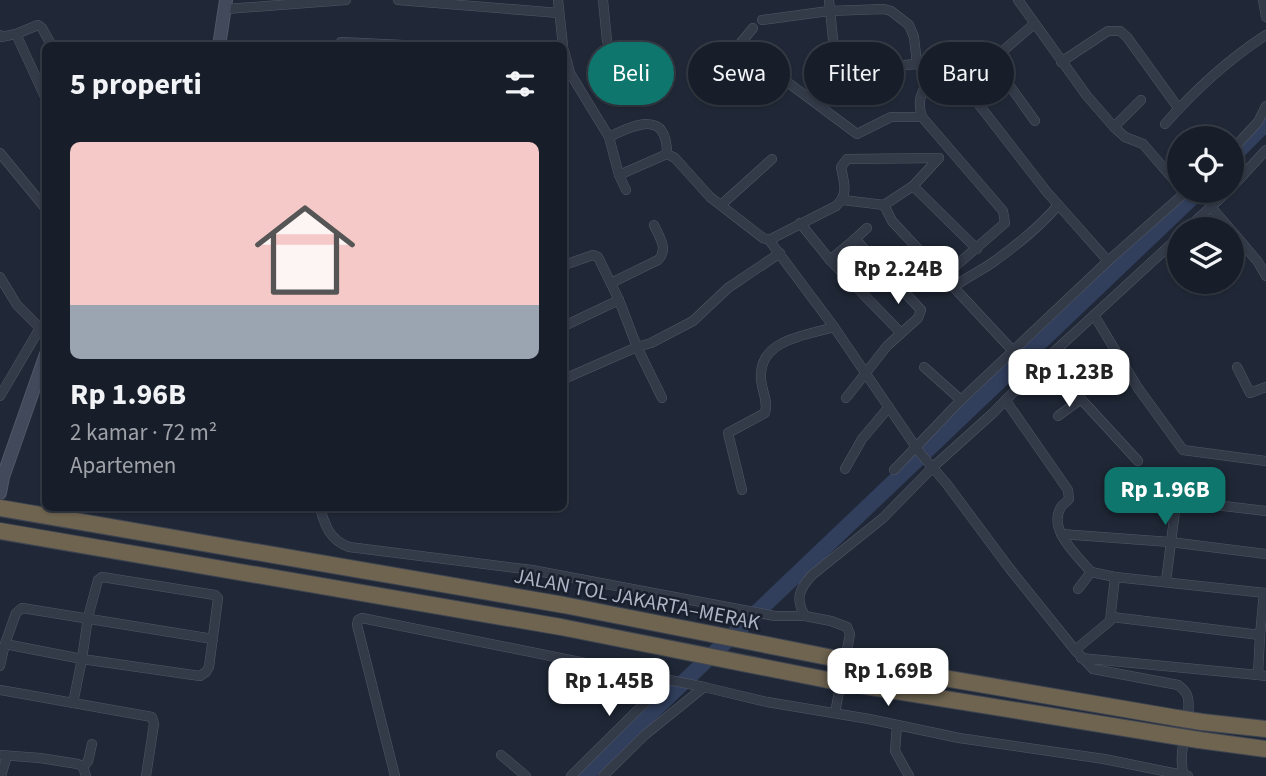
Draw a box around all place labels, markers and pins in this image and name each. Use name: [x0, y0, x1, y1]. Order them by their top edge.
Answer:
pin: Rp 2.24B: [826, 246, 970, 306]
pin: Rp 1.23B: [997, 350, 1141, 409]
pin: Rp 1.96B: [1093, 468, 1237, 527]
pin: Rp 1.69B: [816, 648, 960, 708]
pin: Rp 1.45B: [537, 658, 681, 718]

